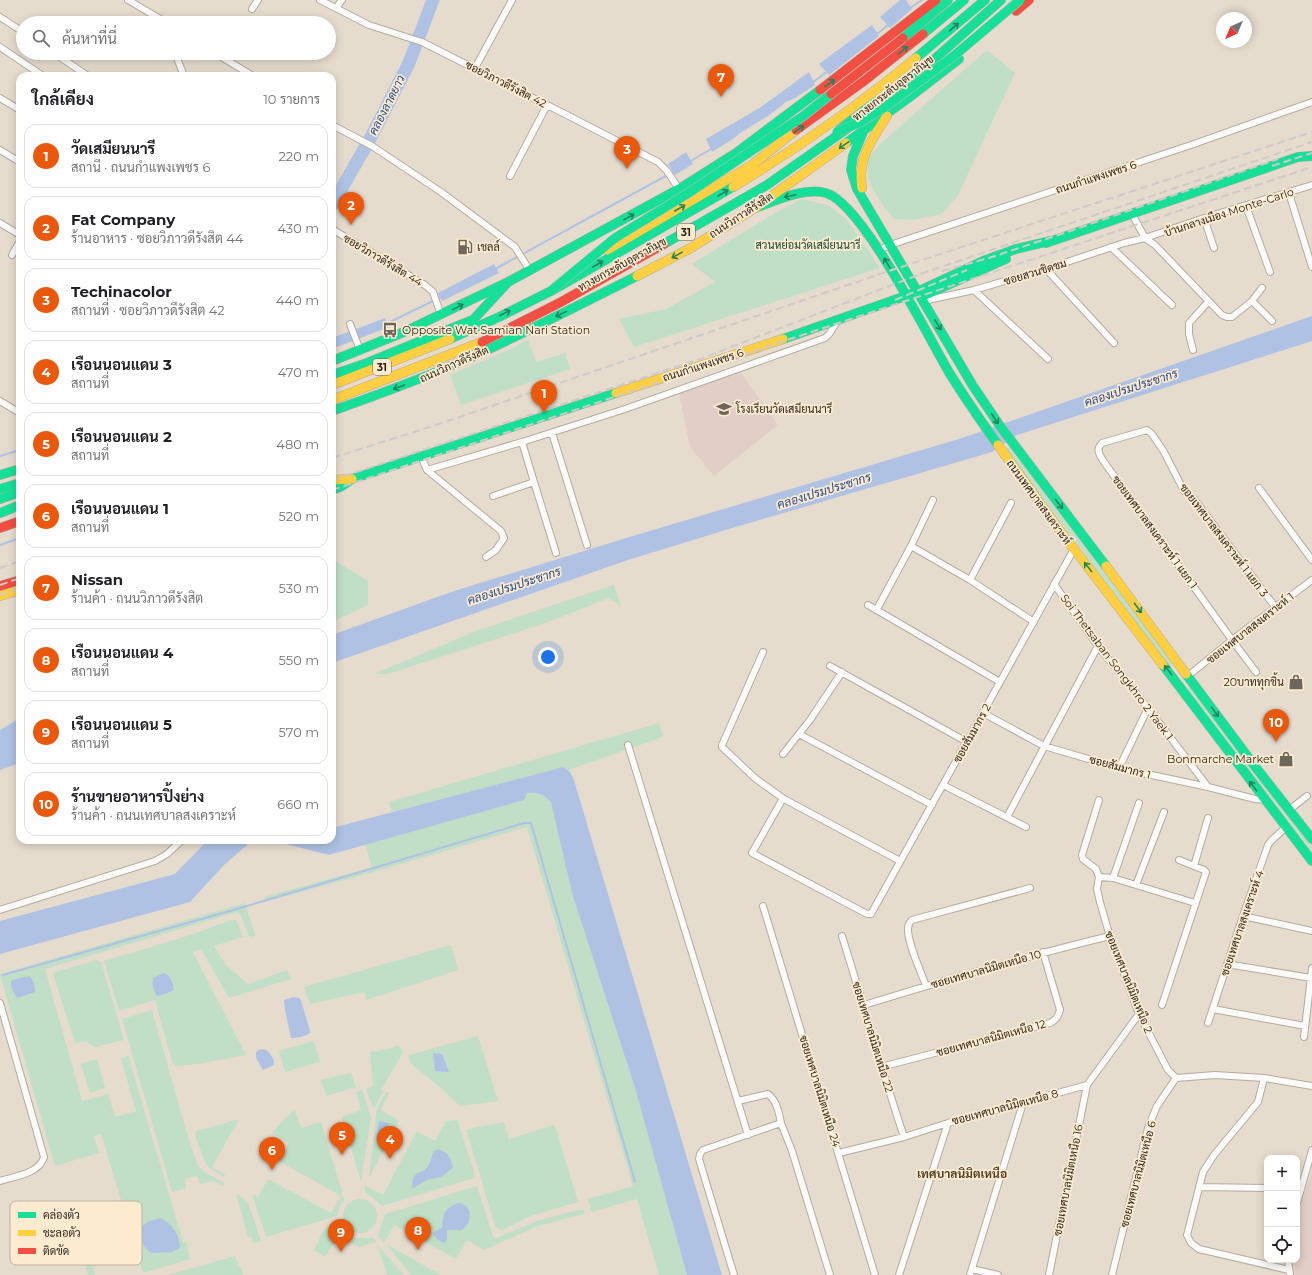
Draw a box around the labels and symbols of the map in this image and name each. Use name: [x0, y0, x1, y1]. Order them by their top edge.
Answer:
north arrow: [1216, 12, 1252, 48]
one-way arrow: [948, 23, 959, 32]
one-way arrow: [897, 46, 908, 54]
street label: ทางยกระดับอุตราภิมุข: [850, 52, 937, 126]
street label: ซอยวิภาวดีรังสิต 42: [463, 57, 549, 110]
pin: 7: [708, 64, 734, 97]
water label: คลองลาดยาว: [365, 72, 408, 137]
one-way arrow: [824, 79, 835, 87]
one-way arrow: [794, 125, 805, 133]
pin: 3: [614, 136, 640, 169]
one-way arrow: [838, 141, 849, 149]
street label: ถนนกำแพงเพชร 6: [1054, 157, 1139, 197]
street label: บ้านกลางเมือง Monte-Carlo: [1162, 184, 1296, 240]
street label: ถนนวิภาวดีรังสิต: [706, 188, 776, 241]
one-way arrow: [717, 188, 729, 196]
pin: 2: [338, 192, 364, 225]
one-way arrow: [784, 193, 797, 201]
one-way arrow: [674, 204, 686, 212]
one-way arrow: [623, 213, 635, 221]
road number: 31: [677, 224, 695, 240]
street label: ซอยวิภาวดีรังสิต 44: [341, 230, 426, 290]
street label: ทางยกระดับอุตราภิมุข: [575, 234, 670, 296]
park label: สวนหย่อมวัดเสมียนนารี: [755, 237, 861, 252]
fuel station icon: เชลล์: [456, 238, 474, 256]
place label: เชลล์: [477, 239, 500, 254]
one-way arrow: [671, 252, 683, 259]
street label: ซอยสวนชิดชม: [1002, 256, 1068, 288]
one-way arrow: [883, 258, 891, 269]
one-way arrow: [592, 260, 604, 268]
one-way arrow: [451, 303, 463, 310]
one-way arrow: [499, 309, 511, 316]
one-way arrow: [556, 311, 568, 318]
one-way arrow: [934, 319, 942, 331]
bus stop icon: Opposite Wat Samian Nari Station: [381, 321, 399, 339]
place label: Opposite Wat Samian Nari Station: [402, 323, 590, 337]
street label: ถนนวิภาวดีรังสิต: [417, 342, 490, 385]
street label: ถนนกำแพงเพชร 6: [661, 345, 746, 385]
road number: 31: [373, 359, 391, 375]
water label: คลองเปรมประชากร: [1082, 365, 1181, 410]
pin: 1: [531, 380, 557, 413]
one-way arrow: [393, 383, 405, 391]
school or university icon: โรงเรียนวัดเสมียนนารี: [715, 400, 733, 418]
place label: โรงเรียนวัดเสมียนนารี: [735, 401, 832, 416]
one-way arrow: [990, 413, 999, 424]
street label: ถนนเทศบาลสงเคราะห์: [1004, 456, 1075, 547]
water label: คลองเปรมประชากร: [775, 469, 874, 512]
street label: ซอยเทศบาลสงเคราะห์ 1 แยก 1: [1109, 472, 1201, 591]
street label: ซอยเทศบาลสงเคราะห์ 1 แยก 3: [1177, 480, 1272, 599]
one-way arrow: [1055, 499, 1063, 510]
one-way arrow: [1084, 562, 1092, 573]
water label: คลองเปรมประชากร: [465, 563, 564, 608]
street label: ซอยเทศบาลสงเคราะห์ 1: [1203, 589, 1297, 667]
street label: Soi Thetsaban Songkhro 2 Yaek 1: [1058, 591, 1176, 743]
one-way arrow: [1133, 602, 1142, 613]
your location: [538, 647, 558, 667]
one-way arrow: [1163, 665, 1172, 676]
place label: 20บาททุกชิ้น: [1224, 672, 1284, 691]
shop icon: 20บาททุกชิ้น: [1287, 673, 1305, 691]
street label: ซอยสัมมากร 2: [950, 701, 994, 765]
one-way arrow: [1211, 706, 1219, 717]
pin: 10: [1263, 709, 1289, 742]
shop icon: Bonmarche Market: [1277, 750, 1295, 768]
street label: ซอยสัมมากร 1: [1088, 752, 1152, 782]
place label: Bonmarche Market: [1167, 752, 1275, 766]
one-way arrow: [1249, 780, 1258, 791]
street label: ซอยเทศบาลสงเคราะห์ 4: [1216, 867, 1267, 978]
street label: ซอยเทศบาลนิมิตเหนือ 2: [1102, 929, 1156, 1035]
street label: ซอยเทศบาลนิมิตเหนือ 10: [929, 947, 1043, 991]
street label: ซอยเทศบาลนิมิตเหนือ 22: [849, 980, 897, 1094]
street label: ซอยเทศบาลนิมิตเหนือ 12: [935, 1017, 1047, 1059]
street label: ซอยเทศบาลนิมิตเหนือ 24: [796, 1033, 844, 1149]
street label: ซอยเทศบาลนิมิตเหนือ 8: [950, 1086, 1060, 1128]
street label: ซอยเทศบาลนิมิตเหนือ 6: [1117, 1119, 1159, 1229]
pin: 5: [329, 1122, 355, 1155]
street label: ซอยเทศบาลนิมิตเหนือ 16: [1050, 1123, 1086, 1237]
pin: 4: [377, 1126, 403, 1159]
pin: 6: [259, 1137, 285, 1170]
district label: เทศบาลนิมิตเหนือ: [917, 1166, 1007, 1181]
legend: [10, 1201, 142, 1265]
text: คล่องตัว: [43, 1208, 80, 1222]
pin: 8: [405, 1217, 431, 1250]
pin: 9: [328, 1219, 354, 1252]
text: ชะลอตัว: [43, 1226, 81, 1240]
text: ติดขัด: [43, 1244, 69, 1258]

